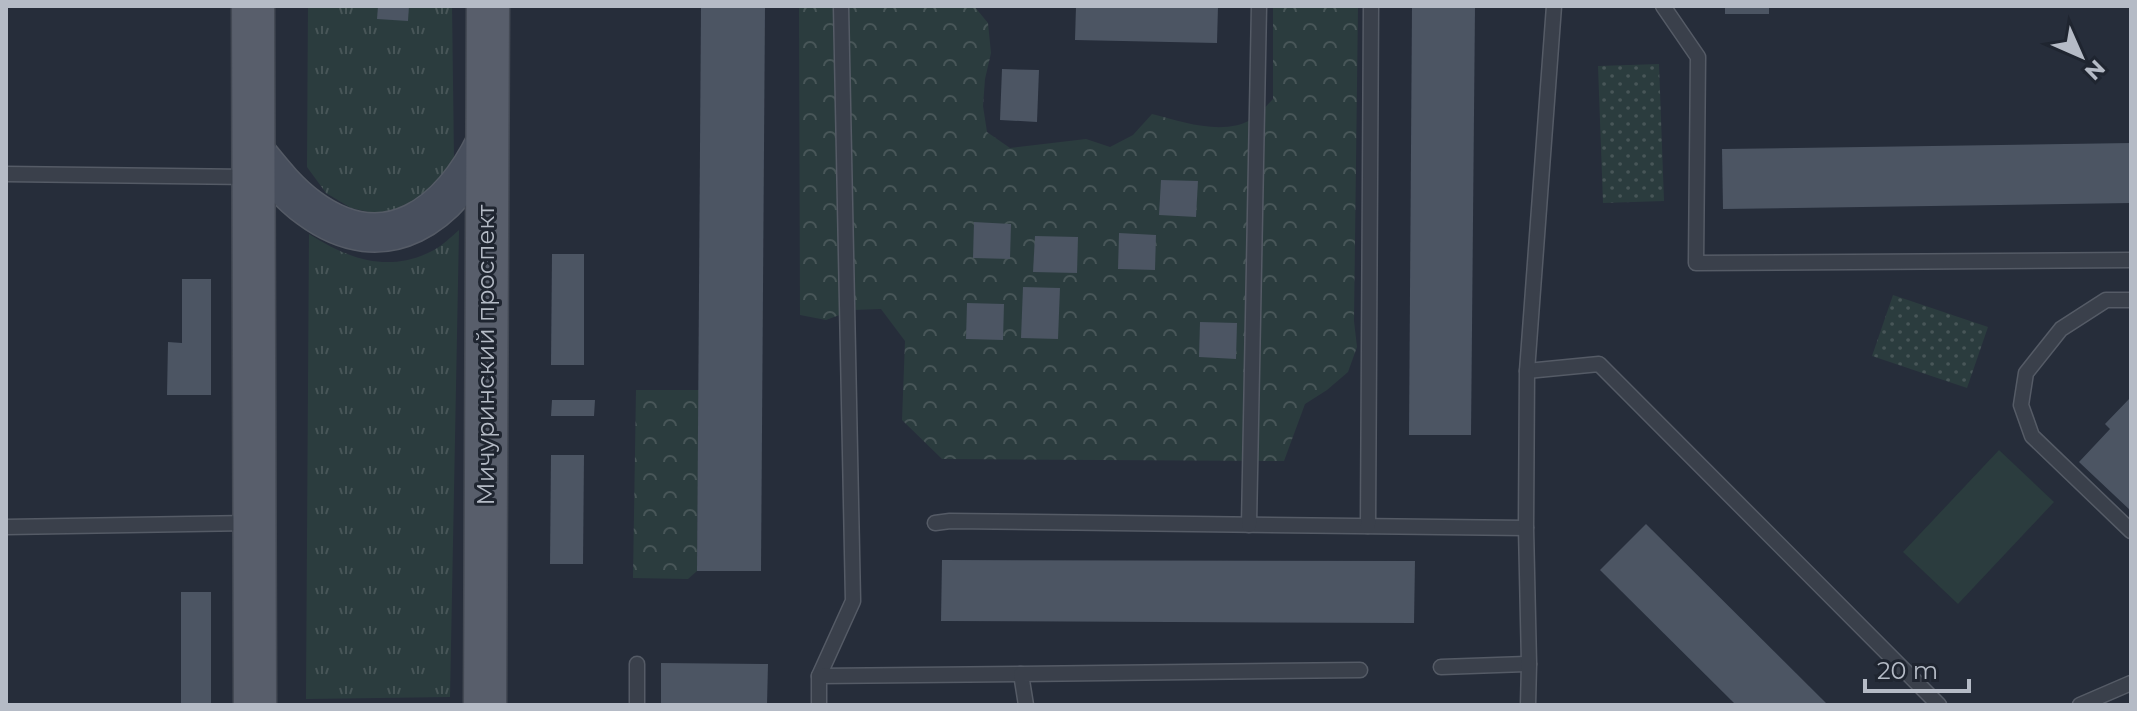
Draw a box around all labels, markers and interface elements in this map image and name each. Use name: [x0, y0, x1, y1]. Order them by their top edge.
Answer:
north arrow: [2041, 16, 2121, 96]
text: N: [2079, 54, 2111, 86]
street label: Мичуринский проспект: [471, 204, 500, 505]
scale bar: [1865, 643, 1969, 693]
text: 20 m: [1877, 656, 1938, 685]

